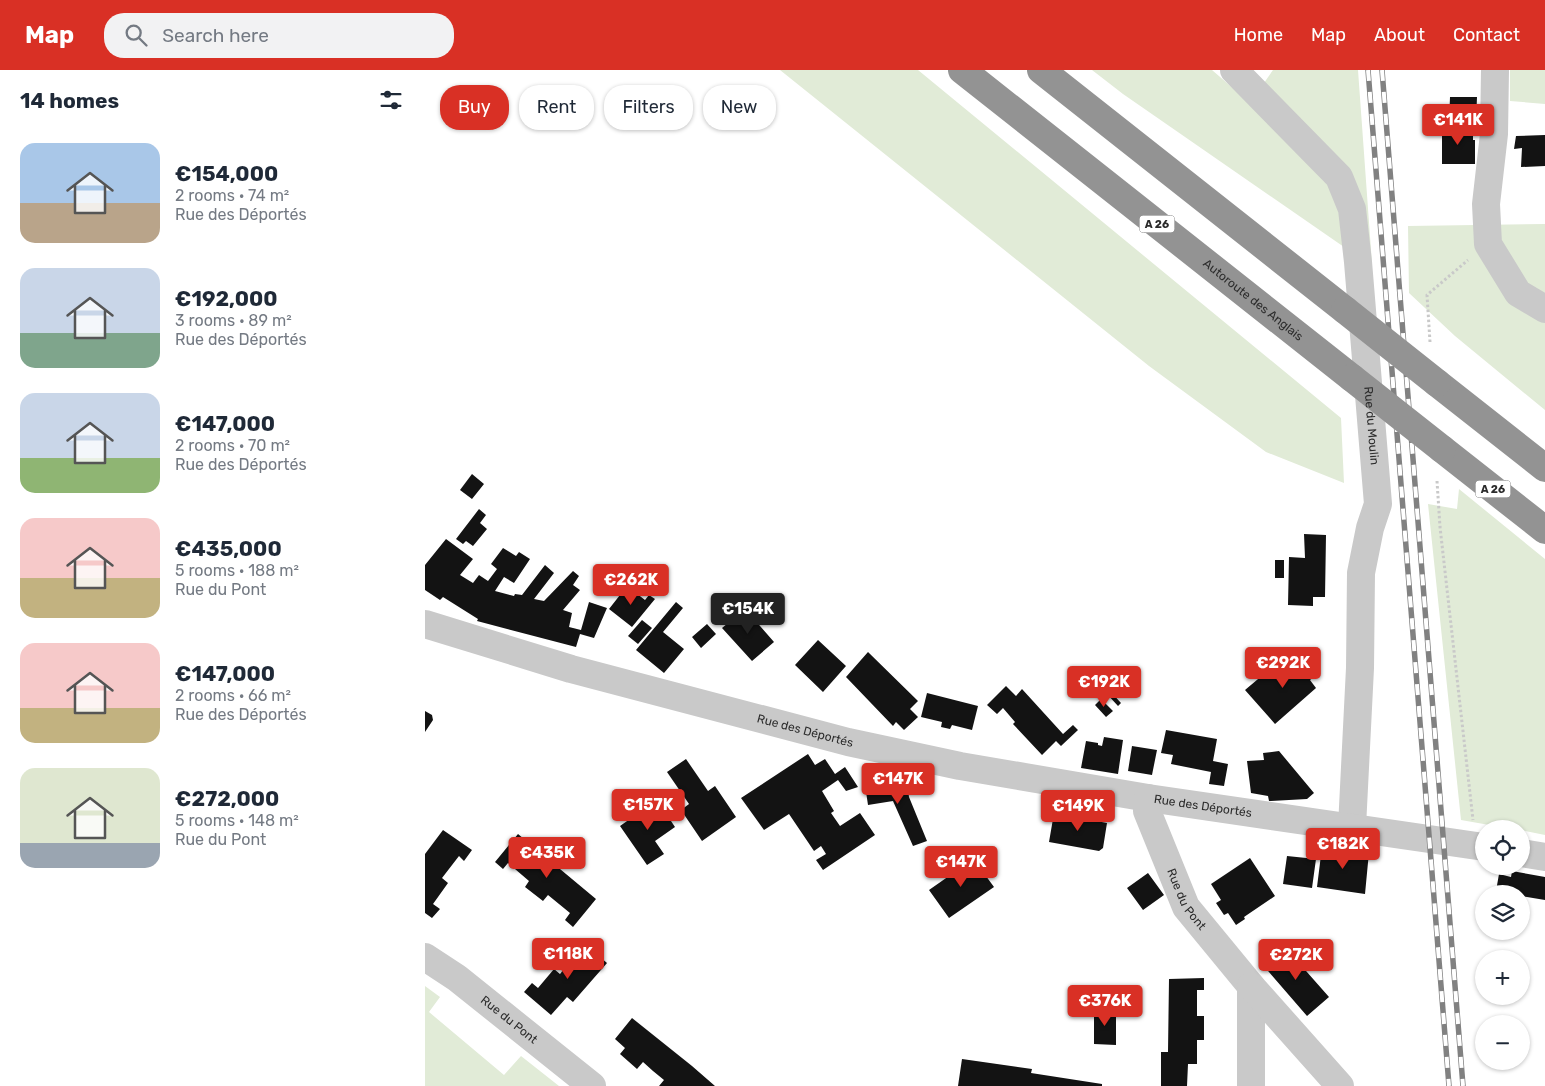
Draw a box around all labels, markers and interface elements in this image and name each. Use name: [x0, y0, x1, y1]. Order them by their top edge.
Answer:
search box: [104, 13, 454, 58]
text: Map: [25, 21, 74, 49]
icon: search: [122, 21, 150, 49]
text: Search here: [162, 24, 269, 47]
text: Home: [1234, 24, 1283, 46]
text: Map: [1311, 24, 1346, 46]
text: About: [1374, 24, 1425, 46]
text: Contact: [1453, 24, 1520, 46]
chip: Buy: [440, 85, 509, 130]
chip: Rent: [519, 85, 594, 130]
chip: Filters: [604, 85, 693, 130]
chip: New: [703, 85, 776, 130]
icon: filters: [377, 86, 405, 114]
text: 14 homes: [20, 88, 119, 113]
pin: €141K: [1423, 104, 1493, 146]
text: €141K: [1433, 110, 1483, 129]
text: €154,000: [175, 161, 278, 186]
icon: home: [60, 163, 120, 223]
text: 2 rooms · 74 m²: [175, 186, 289, 205]
text: Rue des Déportés: [175, 205, 307, 224]
road number: A 26: [1139, 216, 1175, 232]
street label: Autoroute des Anglais: [1200, 256, 1306, 344]
text: €192,000: [175, 286, 278, 311]
icon: home: [60, 288, 120, 348]
text: 3 rooms · 89 m²: [175, 311, 292, 330]
text: Rue des Déportés: [175, 330, 307, 349]
street label: Rue du Moulin: [1361, 386, 1382, 466]
text: €147,000: [175, 411, 275, 436]
icon: home: [60, 413, 120, 473]
text: 2 rooms · 70 m²: [175, 436, 290, 455]
text: Rue des Déportés: [175, 455, 307, 474]
road number: A 26: [1475, 480, 1511, 498]
text: €435,000: [175, 536, 282, 561]
icon: home: [60, 538, 120, 598]
text: 5 rooms · 188 m²: [175, 561, 299, 580]
pin: €262K: [596, 564, 666, 606]
text: €262K: [604, 570, 658, 589]
text: Rue du Pont: [175, 580, 266, 599]
pin: €154K: [713, 592, 783, 635]
text: €154K: [722, 599, 774, 618]
pin: €292K: [1248, 646, 1318, 689]
text: €292K: [1256, 653, 1310, 672]
text: €147,000: [175, 661, 275, 686]
icon: home: [60, 663, 120, 723]
pin: €192K: [1069, 666, 1139, 708]
text: €192K: [1078, 672, 1130, 691]
text: 2 rooms · 66 m²: [175, 686, 291, 705]
text: Rue des Déportés: [175, 705, 307, 724]
street label: Rue des Déportés: [756, 711, 855, 750]
pin: €147K: [863, 762, 933, 805]
text: €147K: [873, 769, 923, 788]
text: €272,000: [175, 786, 279, 811]
icon: home: [60, 788, 120, 848]
pin: €157K: [613, 788, 683, 831]
pin: €149K: [1043, 790, 1113, 832]
street label: Rue des Déportés: [1153, 792, 1253, 820]
text: €157K: [623, 795, 673, 814]
text: €149K: [1052, 796, 1104, 815]
text: 5 rooms · 148 m²: [175, 811, 299, 830]
map controls: [1475, 820, 1530, 1070]
button: locate: [1475, 820, 1530, 875]
pin: €182K: [1308, 828, 1378, 870]
text: Rue du Pont: [175, 830, 266, 849]
text: €182K: [1317, 834, 1369, 853]
pin: €435K: [512, 836, 582, 879]
text: €435K: [520, 843, 574, 862]
pin: €147K: [926, 846, 996, 888]
text: €147K: [936, 852, 986, 871]
street label: Rue du Pont: [1164, 866, 1209, 933]
button: layers: [1475, 885, 1530, 940]
pin: €118K: [533, 938, 603, 980]
pin: €272K: [1261, 938, 1331, 981]
text: €118K: [543, 944, 593, 963]
text: €272K: [1269, 945, 1323, 964]
button: +: [1475, 950, 1530, 1005]
pin: €376K: [1070, 984, 1140, 1027]
text: €376K: [1079, 991, 1131, 1010]
street label: Rue du Pont: [478, 993, 540, 1047]
button: −: [1475, 1015, 1530, 1070]

